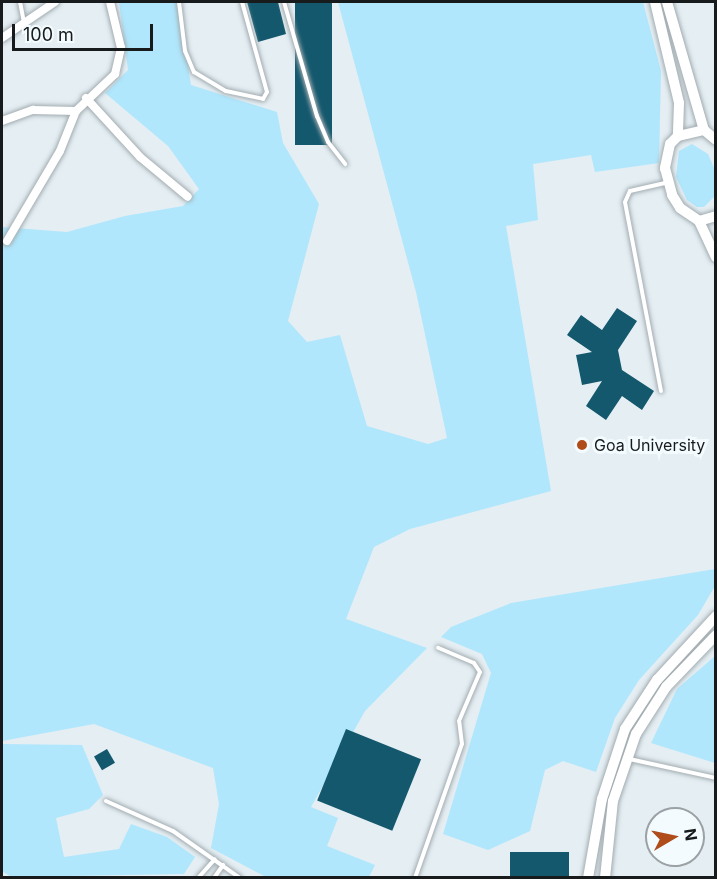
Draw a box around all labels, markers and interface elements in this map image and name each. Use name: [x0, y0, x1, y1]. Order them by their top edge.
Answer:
scale bar: [15, 12, 156, 50]
text: 100 m: [23, 24, 74, 45]
place label: Goa University: [594, 435, 705, 455]
marker: Goa University: [575, 438, 589, 452]
north arrow: [645, 807, 705, 867]
text: N: [680, 827, 702, 842]

